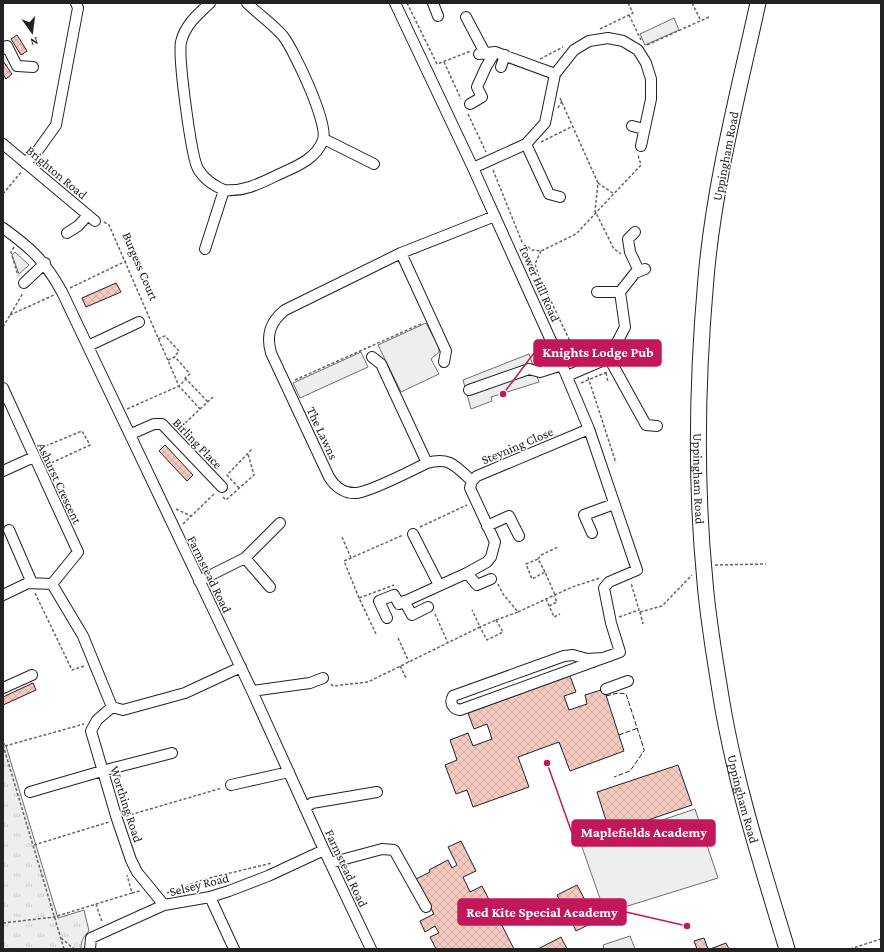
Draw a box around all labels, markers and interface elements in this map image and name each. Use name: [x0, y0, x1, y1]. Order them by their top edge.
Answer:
north arrow: [12, 12, 52, 52]
text: N: [29, 35, 40, 49]
street label: Uppingham Road: [709, 110, 742, 202]
street label: Brighton Road: [23, 143, 90, 202]
street label: Burgess Court: [119, 230, 162, 303]
street label: Tower Hill Road: [516, 242, 563, 324]
callout: Knights Lodge Pub: [534, 340, 661, 366]
text: Knights Lodge Pub: [542, 344, 654, 360]
street label: The Lawns: [304, 405, 341, 462]
street label: Birling Place: [170, 415, 226, 472]
street label: Steyning Close: [479, 424, 556, 467]
street label: Uppingham Road: [690, 433, 708, 525]
street label: Ashurst Crescent: [34, 440, 85, 527]
street label: Farmstead Road: [184, 533, 235, 615]
street label: Uppingham Road: [724, 753, 762, 845]
street label: Worthing Road: [107, 764, 146, 844]
callout: Maplefields Academy: [572, 820, 715, 846]
text: Maplefields Academy: [581, 824, 707, 840]
street label: Farmstead Road: [322, 827, 371, 910]
street label: Selsey Road: [168, 870, 231, 899]
callout: Red Kite Special Academy: [458, 899, 626, 925]
text: Red Kite Special Academy: [466, 904, 618, 920]

